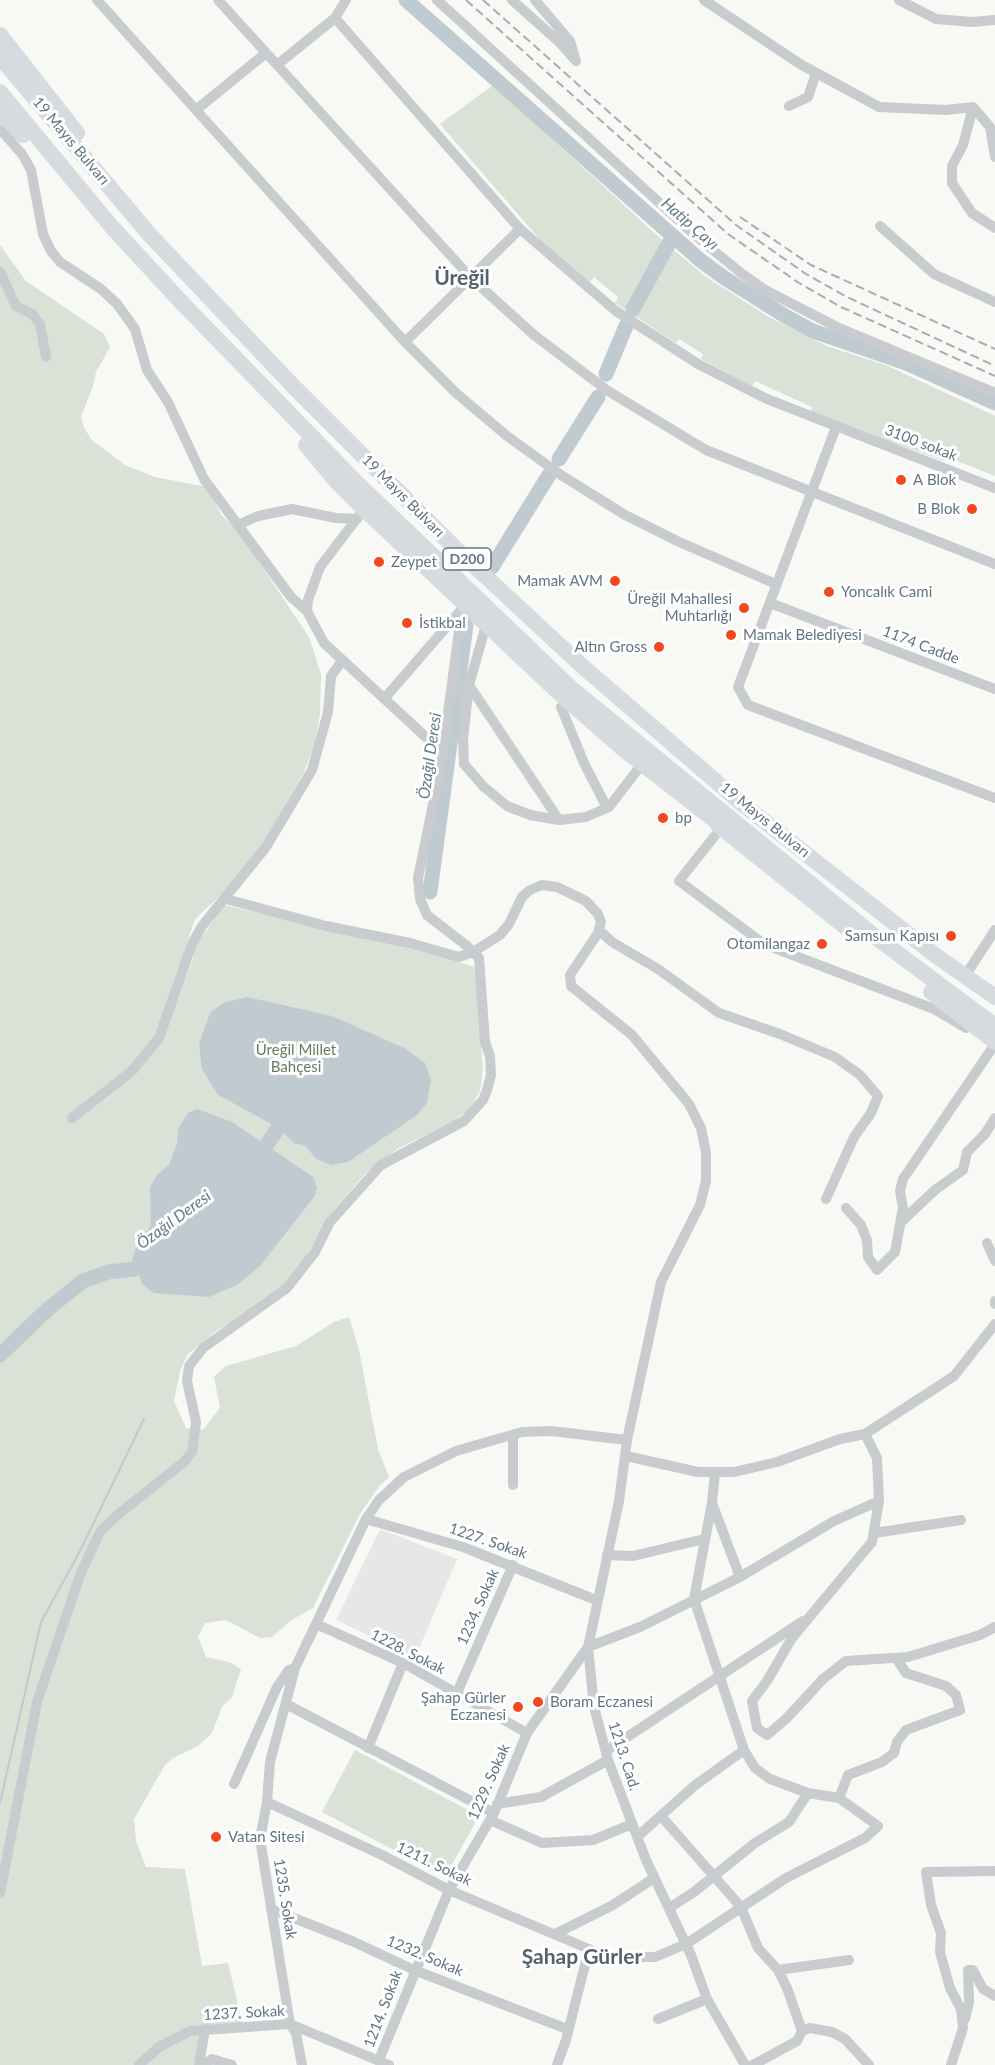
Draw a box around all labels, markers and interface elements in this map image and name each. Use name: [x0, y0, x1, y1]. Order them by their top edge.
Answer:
street label: 19 Mayıs Bulvarı: [29, 93, 113, 189]
water label: Hatip Çayı: [657, 194, 723, 254]
district label: Üreğil: [434, 265, 490, 291]
street label: 3100 sokak: [882, 421, 960, 465]
street label: 19 Mayıs Bulvarı: [358, 451, 448, 541]
place label: A Blok: [913, 471, 956, 489]
marker: A Blok: [894, 473, 908, 487]
place label: B Blok: [917, 500, 960, 518]
marker: B Blok: [965, 502, 979, 516]
road number: D200: [443, 548, 491, 570]
place label: Zeypet: [391, 553, 437, 571]
marker: Zeypet: [372, 555, 386, 569]
place label: Mamak AVM: [517, 572, 603, 590]
marker: Mamak AVM: [608, 574, 622, 588]
place label: Yoncalık Cami: [841, 583, 932, 601]
marker: Yoncalık Cami: [822, 585, 836, 599]
place label: Üreğil Mahallesi Muhtarlığı: [627, 590, 732, 625]
marker: Üreğil Mahallesi Muhtarlığı: [737, 601, 751, 615]
place label: İstikbal: [419, 614, 466, 632]
marker: İstikbal: [400, 616, 414, 630]
street label: 1174 Cadde: [880, 622, 962, 668]
place label: Mamak Belediyesi: [743, 626, 862, 644]
marker: Mamak Belediyesi: [724, 628, 738, 642]
place label: Altın Gross: [574, 638, 647, 656]
marker: Altın Gross: [652, 640, 666, 654]
water label: Özağıl Deresi: [414, 712, 446, 800]
street label: 19 Mayıs Bulvarı: [717, 779, 813, 861]
place label: bp: [675, 809, 692, 827]
marker: bp: [656, 811, 670, 825]
place label: Samsun Kapısı: [845, 927, 939, 945]
marker: Samsun Kapısı: [944, 929, 958, 943]
place label: Otomilangaz: [727, 935, 810, 953]
marker: Otomilangaz: [815, 937, 829, 951]
park label: Üreğil Millet Bahçesi: [256, 1041, 336, 1076]
water label: Özağıl Deresi: [133, 1187, 215, 1253]
street label: 1227. Sokak: [447, 1519, 529, 1563]
street label: 1234. Sokak: [453, 1566, 503, 1648]
street label: 1228. Sokak: [368, 1625, 448, 1679]
place label: Şahap Gürler Eczanesi: [421, 1689, 506, 1724]
place label: Boram Eczanesi: [550, 1693, 653, 1711]
marker: Boram Eczanesi: [531, 1695, 545, 1709]
marker: Şahap Gürler Eczanesi: [511, 1700, 525, 1714]
street label: 1213. Cad.: [604, 1719, 644, 1793]
street label: 1229. Sokak: [464, 1741, 514, 1823]
place label: Vatan Sitesi: [228, 1828, 304, 1846]
marker: Vatan Sitesi: [209, 1830, 223, 1844]
street label: 1211. Sokak: [393, 1838, 475, 1890]
street label: 1235. Sokak: [270, 1857, 300, 1941]
street label: 1232. Sokak: [384, 1932, 466, 1980]
district label: Şahap Gürler: [522, 1944, 642, 1970]
street label: 1214. Sokak: [360, 1968, 406, 2050]
street label: 1237. Sokak: [203, 2002, 285, 2024]

